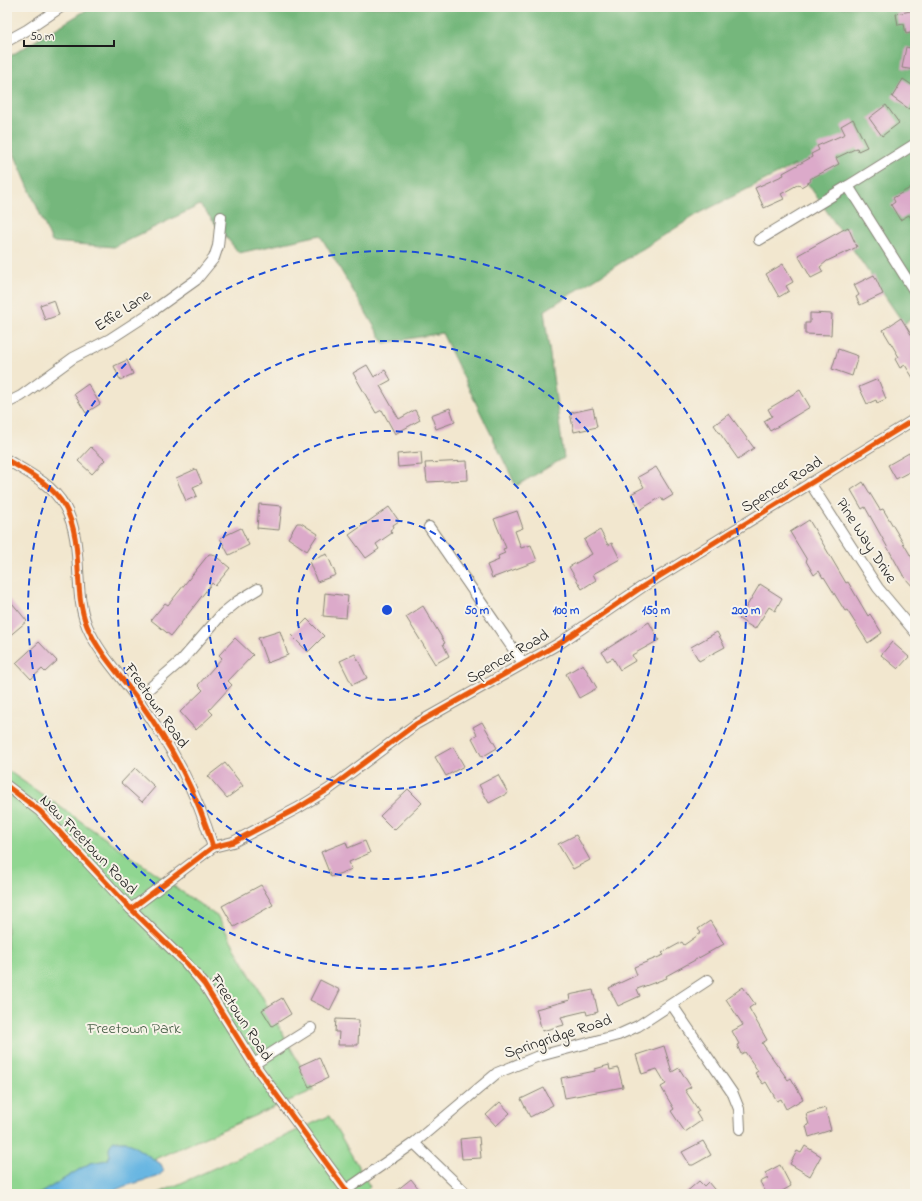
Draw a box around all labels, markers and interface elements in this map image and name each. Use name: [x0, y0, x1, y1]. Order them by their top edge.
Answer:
scale bar: [24, 22, 114, 48]
text: 50 m: [30, 28, 54, 46]
street label: Effie Lane: [90, 283, 157, 338]
street label: Spencer Road: [737, 450, 827, 520]
street label: Pine Way Drive: [829, 494, 903, 589]
text: 50 m: [465, 602, 490, 620]
text: 100 m: [553, 602, 580, 620]
text: 150 m: [642, 602, 671, 620]
text: 200 m: [731, 602, 761, 620]
centre of rings: [380, 603, 394, 617]
street label: Spencer Road: [462, 624, 554, 690]
street label: Freetown Road: [117, 658, 194, 754]
street label: New Freetown Road: [34, 789, 142, 901]
street label: Freetown Road: [203, 969, 278, 1066]
street label: Springridge Road: [501, 1008, 615, 1066]
park label: Freetown Park: [86, 1017, 182, 1041]

